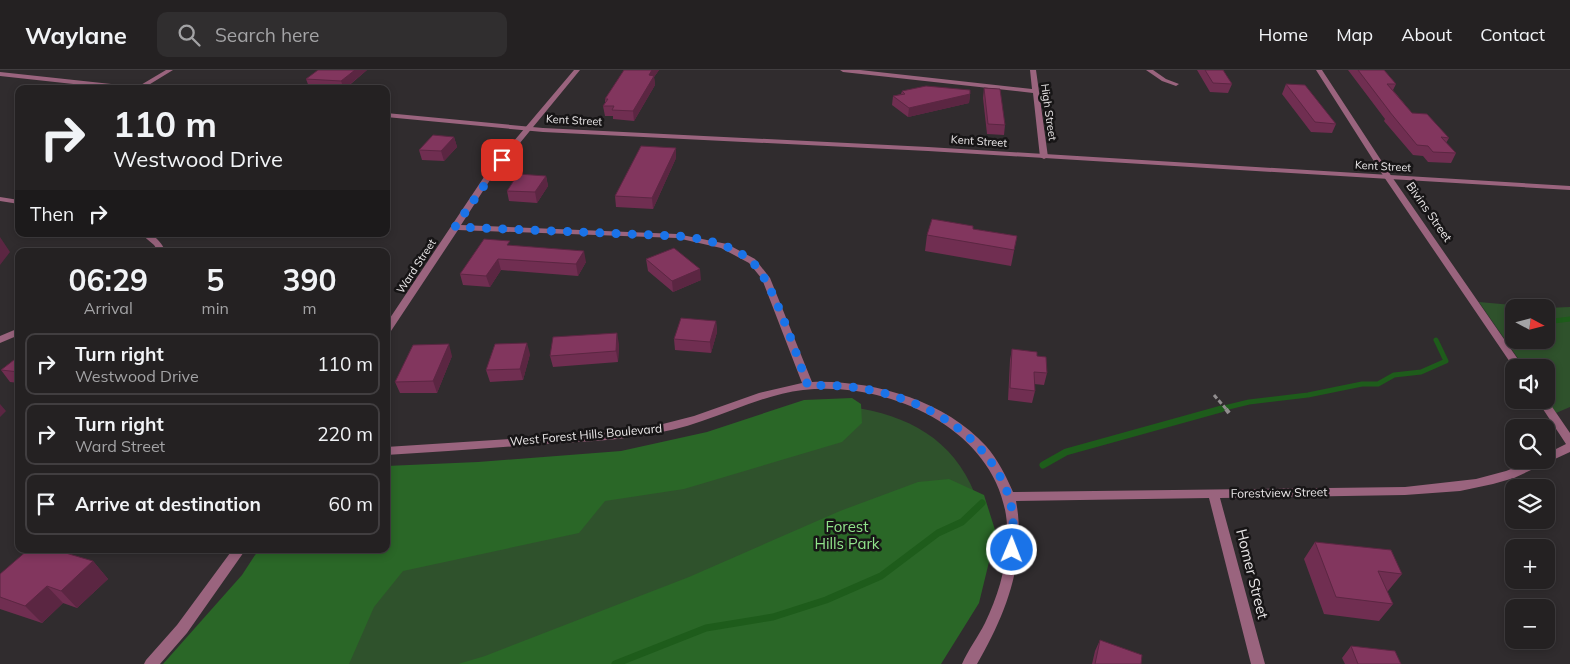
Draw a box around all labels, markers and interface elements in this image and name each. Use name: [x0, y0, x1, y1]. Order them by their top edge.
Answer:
search box: [157, 12, 507, 57]
text: Waylane: [25, 20, 127, 50]
icon: search: [175, 21, 203, 49]
text: Search here: [215, 23, 319, 47]
text: Home: [1258, 23, 1308, 46]
text: Map: [1336, 23, 1373, 46]
text: About: [1401, 23, 1452, 46]
text: Contact: [1480, 23, 1545, 46]
street label: High Street: [1038, 83, 1060, 142]
text: 110 m: [113, 102, 217, 146]
icon: right: [30, 105, 95, 170]
street label: Kent Street: [545, 112, 603, 128]
street label: Kent Street: [950, 132, 1008, 150]
pin: [481, 139, 523, 181]
text: Westwood Drive: [113, 145, 283, 173]
icon: arrive: [488, 146, 516, 174]
street label: Kent Street: [1354, 158, 1412, 174]
street label: Bivins Street: [1403, 179, 1455, 244]
icon: right: [84, 200, 112, 228]
text: Then: [30, 202, 74, 226]
street label: Ward Street: [393, 236, 439, 296]
text: 06:29: [69, 261, 148, 299]
text: 5: [206, 261, 224, 299]
text: 390: [282, 261, 336, 299]
text: Arrival: [84, 298, 133, 318]
text: min: [202, 298, 229, 318]
text: m: [302, 298, 316, 318]
north arrow: [1505, 299, 1555, 349]
map controls: [1505, 299, 1555, 649]
text: Turn right: [75, 342, 164, 366]
icon: right: [32, 350, 60, 378]
text: 110 m: [317, 352, 373, 376]
button: sound: [1505, 359, 1555, 409]
text: Westwood Drive: [75, 366, 199, 386]
text: Turn right: [75, 412, 164, 436]
button: search: [1505, 419, 1555, 469]
icon: right: [32, 420, 60, 448]
street label: West Forest Hills Boulevard: [509, 420, 663, 449]
text: 220 m: [317, 422, 373, 446]
text: Ward Street: [75, 436, 165, 456]
button: layers: [1505, 479, 1555, 529]
street label: Forestview Street: [1230, 484, 1328, 501]
icon: arrive: [32, 490, 60, 518]
text: Arrive at destination: [75, 492, 261, 516]
text: 60 m: [329, 492, 373, 516]
park label: Forest Hills Park: [814, 517, 880, 553]
position arrow: [985, 523, 1037, 575]
street label: Homer Street: [1232, 527, 1273, 621]
button: +: [1505, 539, 1555, 589]
button: −: [1505, 599, 1555, 649]

